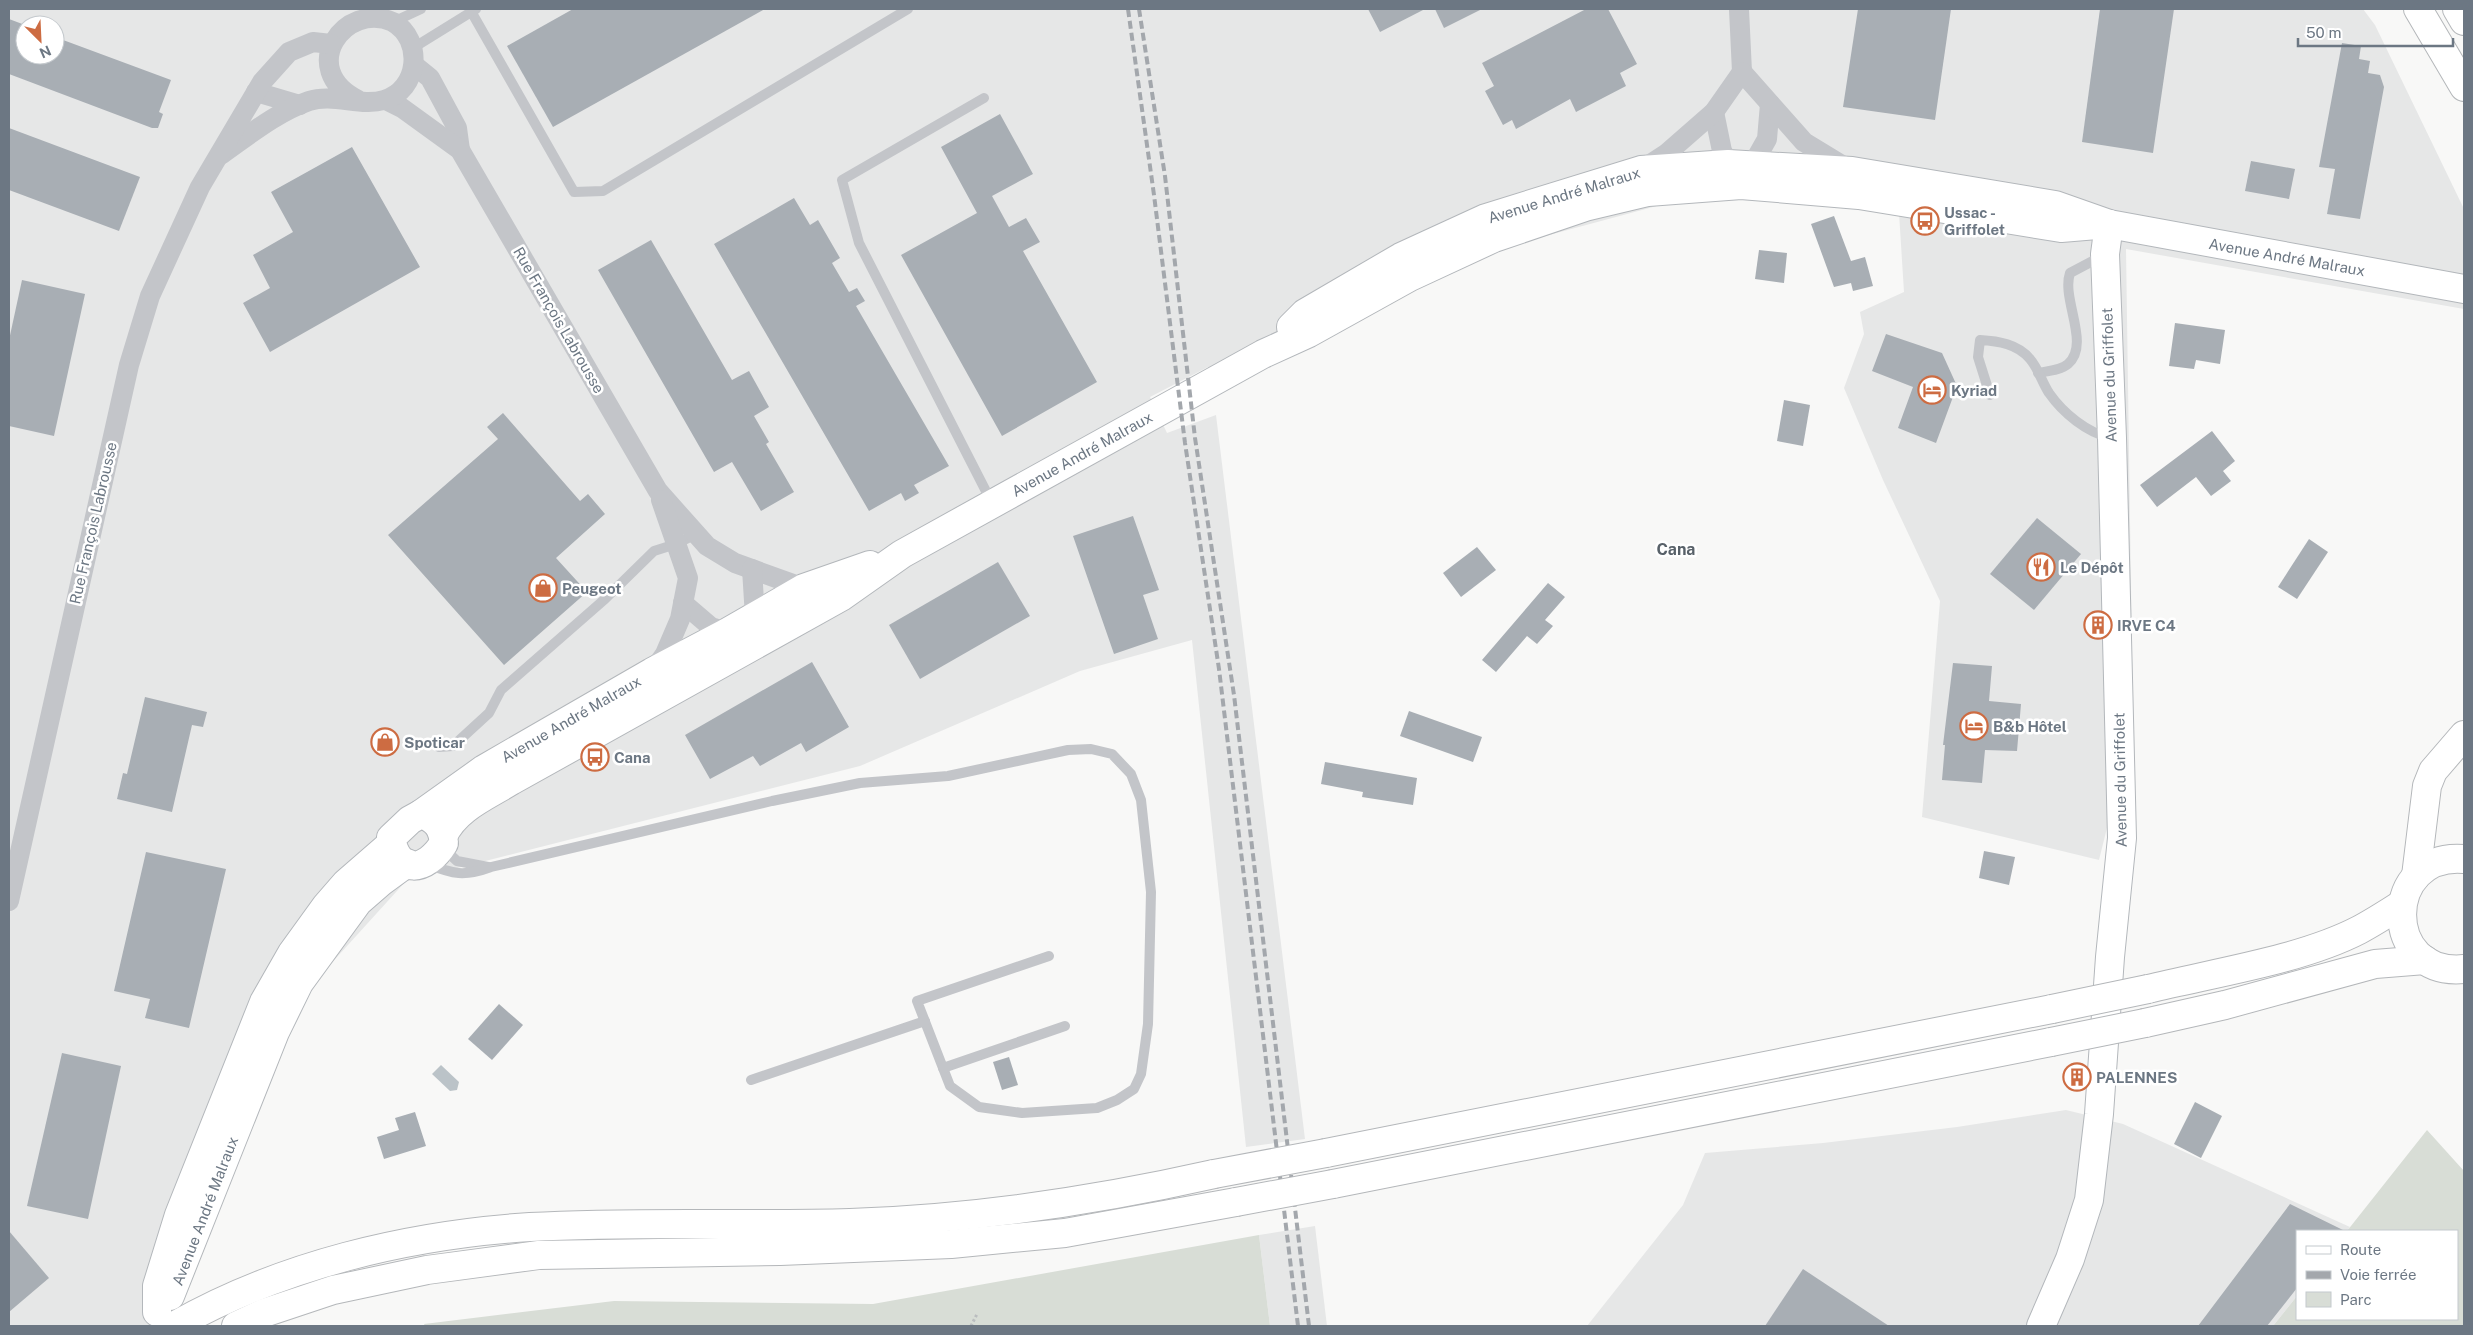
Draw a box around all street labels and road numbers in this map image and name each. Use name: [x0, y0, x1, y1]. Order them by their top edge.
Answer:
street label: Avenue André Malraux: [1486, 164, 1642, 226]
street label: Avenue André Malraux: [2208, 235, 2366, 279]
street label: Rue François Labrousse: [510, 244, 608, 396]
street label: Avenue du Griffolet: [2098, 307, 2120, 443]
street label: Avenue André Malraux: [1009, 408, 1155, 500]
street label: Rue François Labrousse: [66, 440, 120, 606]
street label: Avenue André Malraux: [498, 672, 644, 766]
street label: Avenue du Griffolet: [2110, 712, 2130, 848]
street label: Avenue André Malraux: [169, 1134, 241, 1288]

